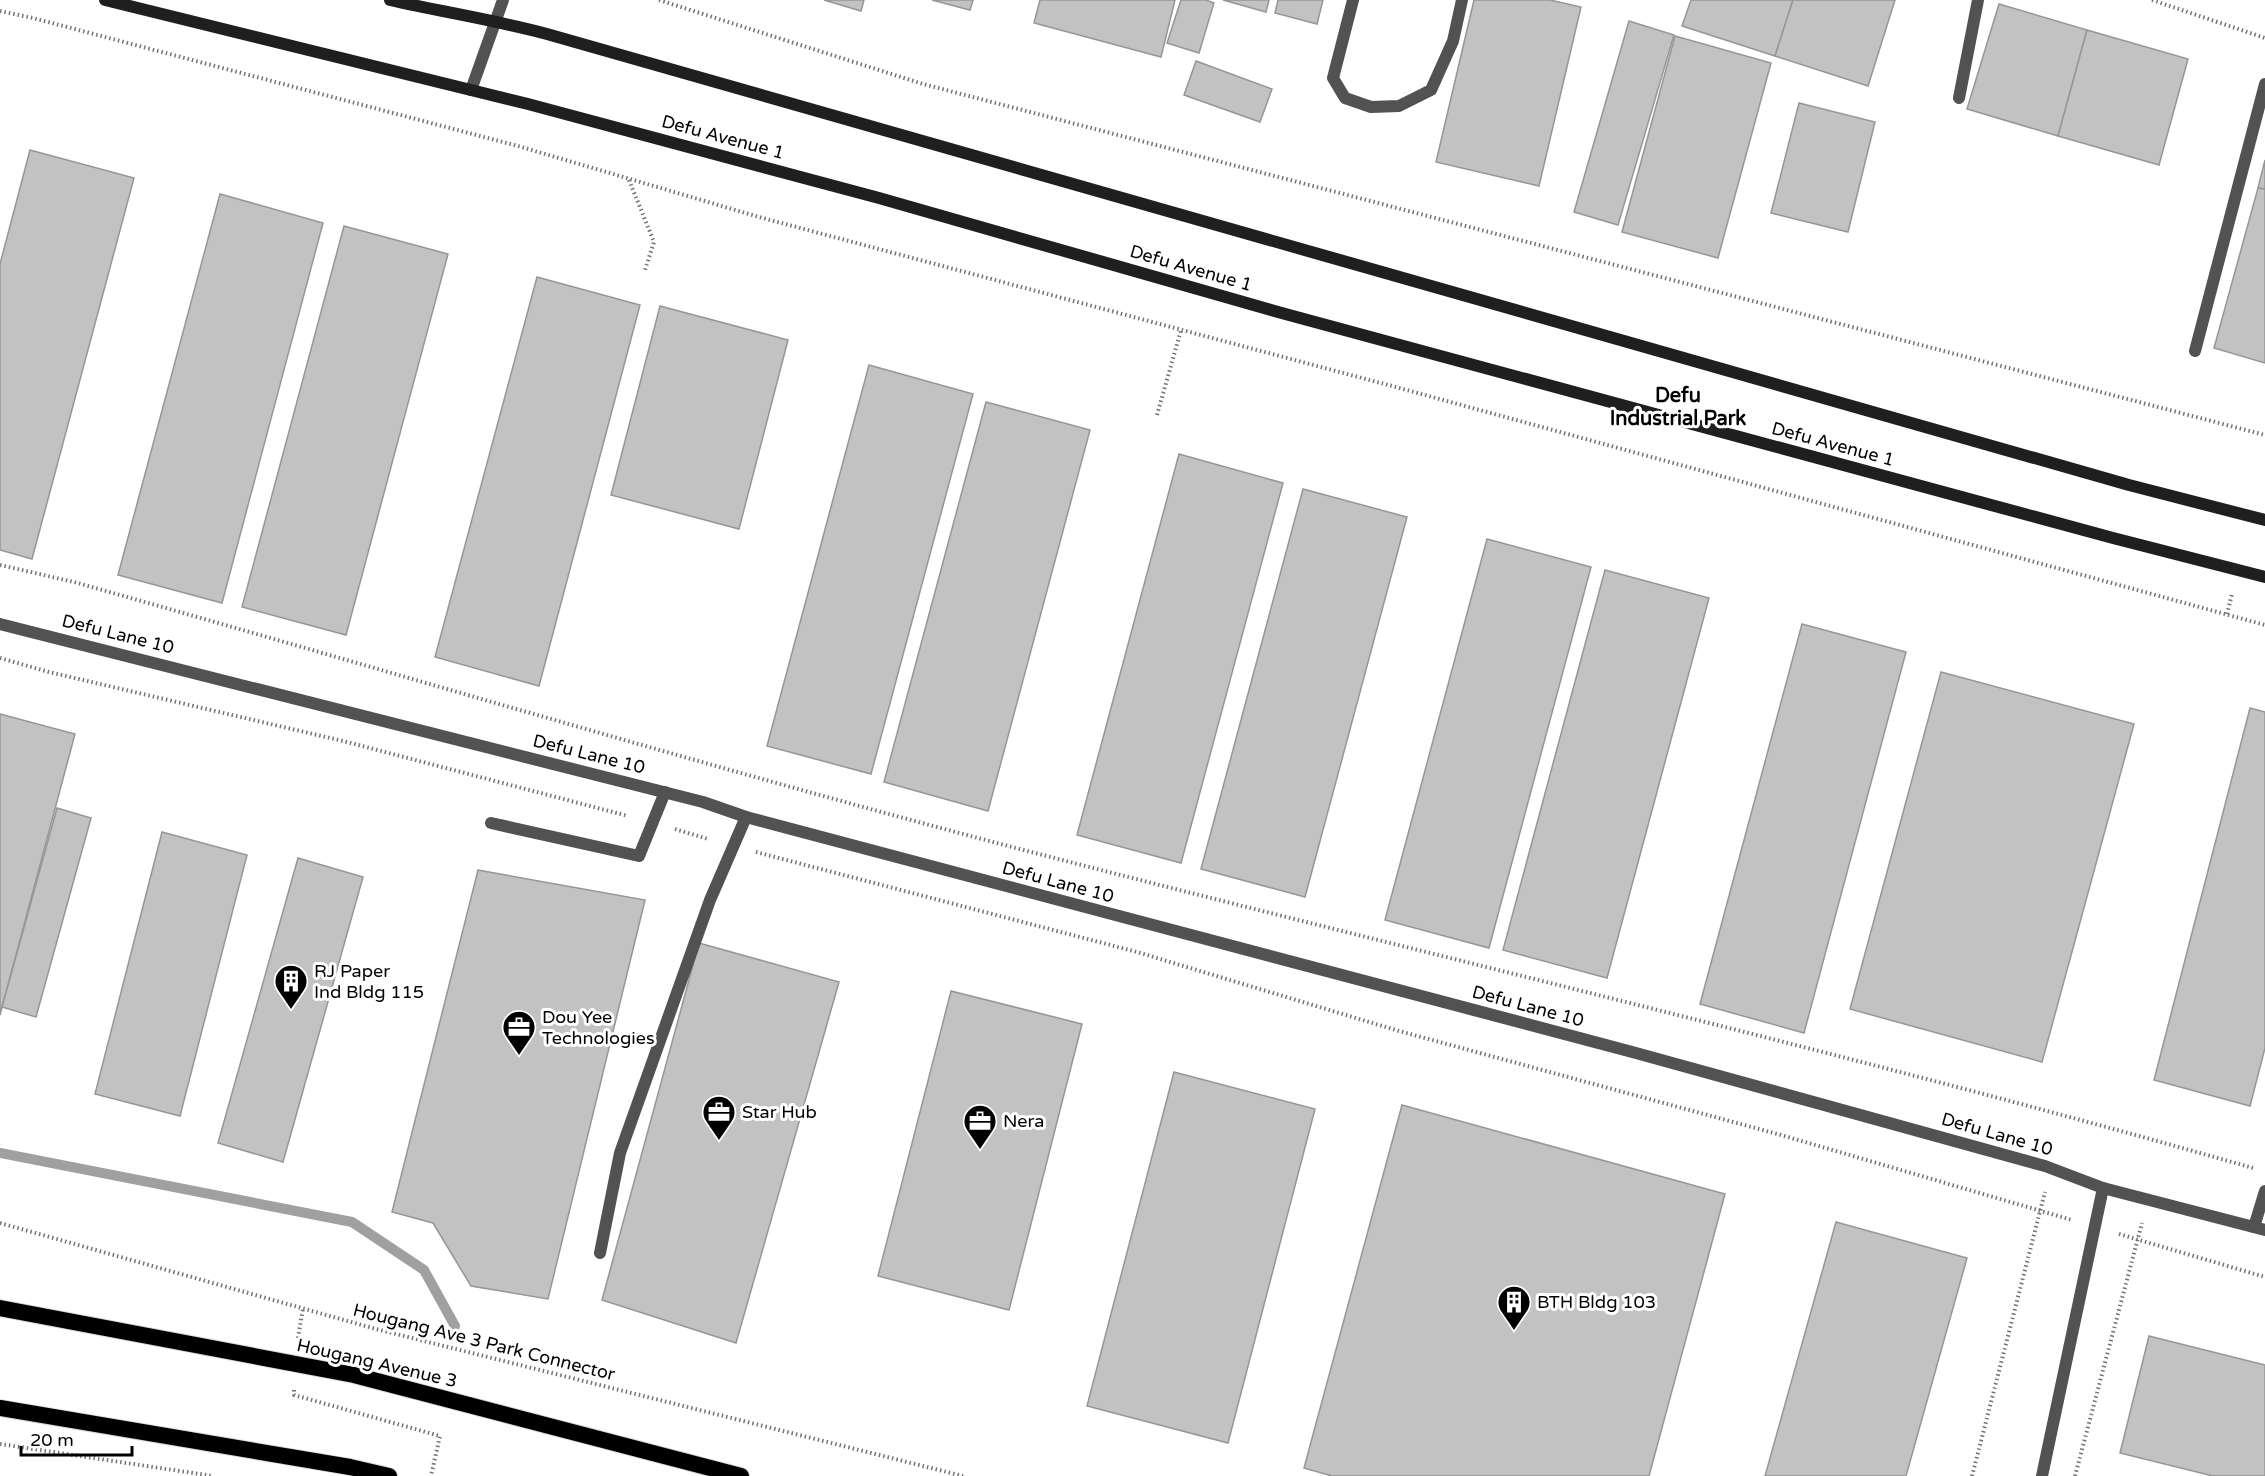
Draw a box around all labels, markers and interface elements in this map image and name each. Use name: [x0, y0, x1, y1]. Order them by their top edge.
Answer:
street label: Defu Avenue 1: [659, 110, 787, 164]
street label: Defu Avenue 1: [1127, 240, 1255, 296]
district label: Defu Industrial Park: [1610, 384, 1746, 431]
street label: Defu Avenue 1: [1769, 417, 1897, 471]
street label: Defu Lane 10: [60, 609, 176, 659]
street label: Defu Lane 10: [531, 729, 647, 779]
street label: Defu Lane 10: [1000, 857, 1116, 907]
place label: RJ Paper Ind Bldg 115: [314, 960, 424, 1003]
building icon: RJ Paper Ind Bldg 115: [273, 963, 309, 1010]
street label: Defu Lane 10: [1470, 981, 1586, 1031]
place label: Dou Yee Technologies: [542, 1006, 655, 1049]
office icon: Dou Yee Technologies: [501, 1009, 537, 1056]
office icon: Star Hub: [701, 1094, 737, 1141]
place label: Star Hub: [742, 1101, 817, 1123]
office icon: Nera: [962, 1103, 998, 1150]
street label: Defu Lane 10: [1939, 1108, 2055, 1160]
place label: Nera: [1003, 1110, 1044, 1132]
building icon: BTH Bldg 103: [1496, 1284, 1532, 1331]
place label: BTH Bldg 103: [1537, 1291, 1656, 1313]
street label: Hougang Ave 3 Park Connector: [351, 1299, 617, 1385]
street label: Hougang Avenue 3: [295, 1334, 459, 1392]
scale bar: [21, 1419, 132, 1457]
text: 20 m: [30, 1429, 74, 1451]

